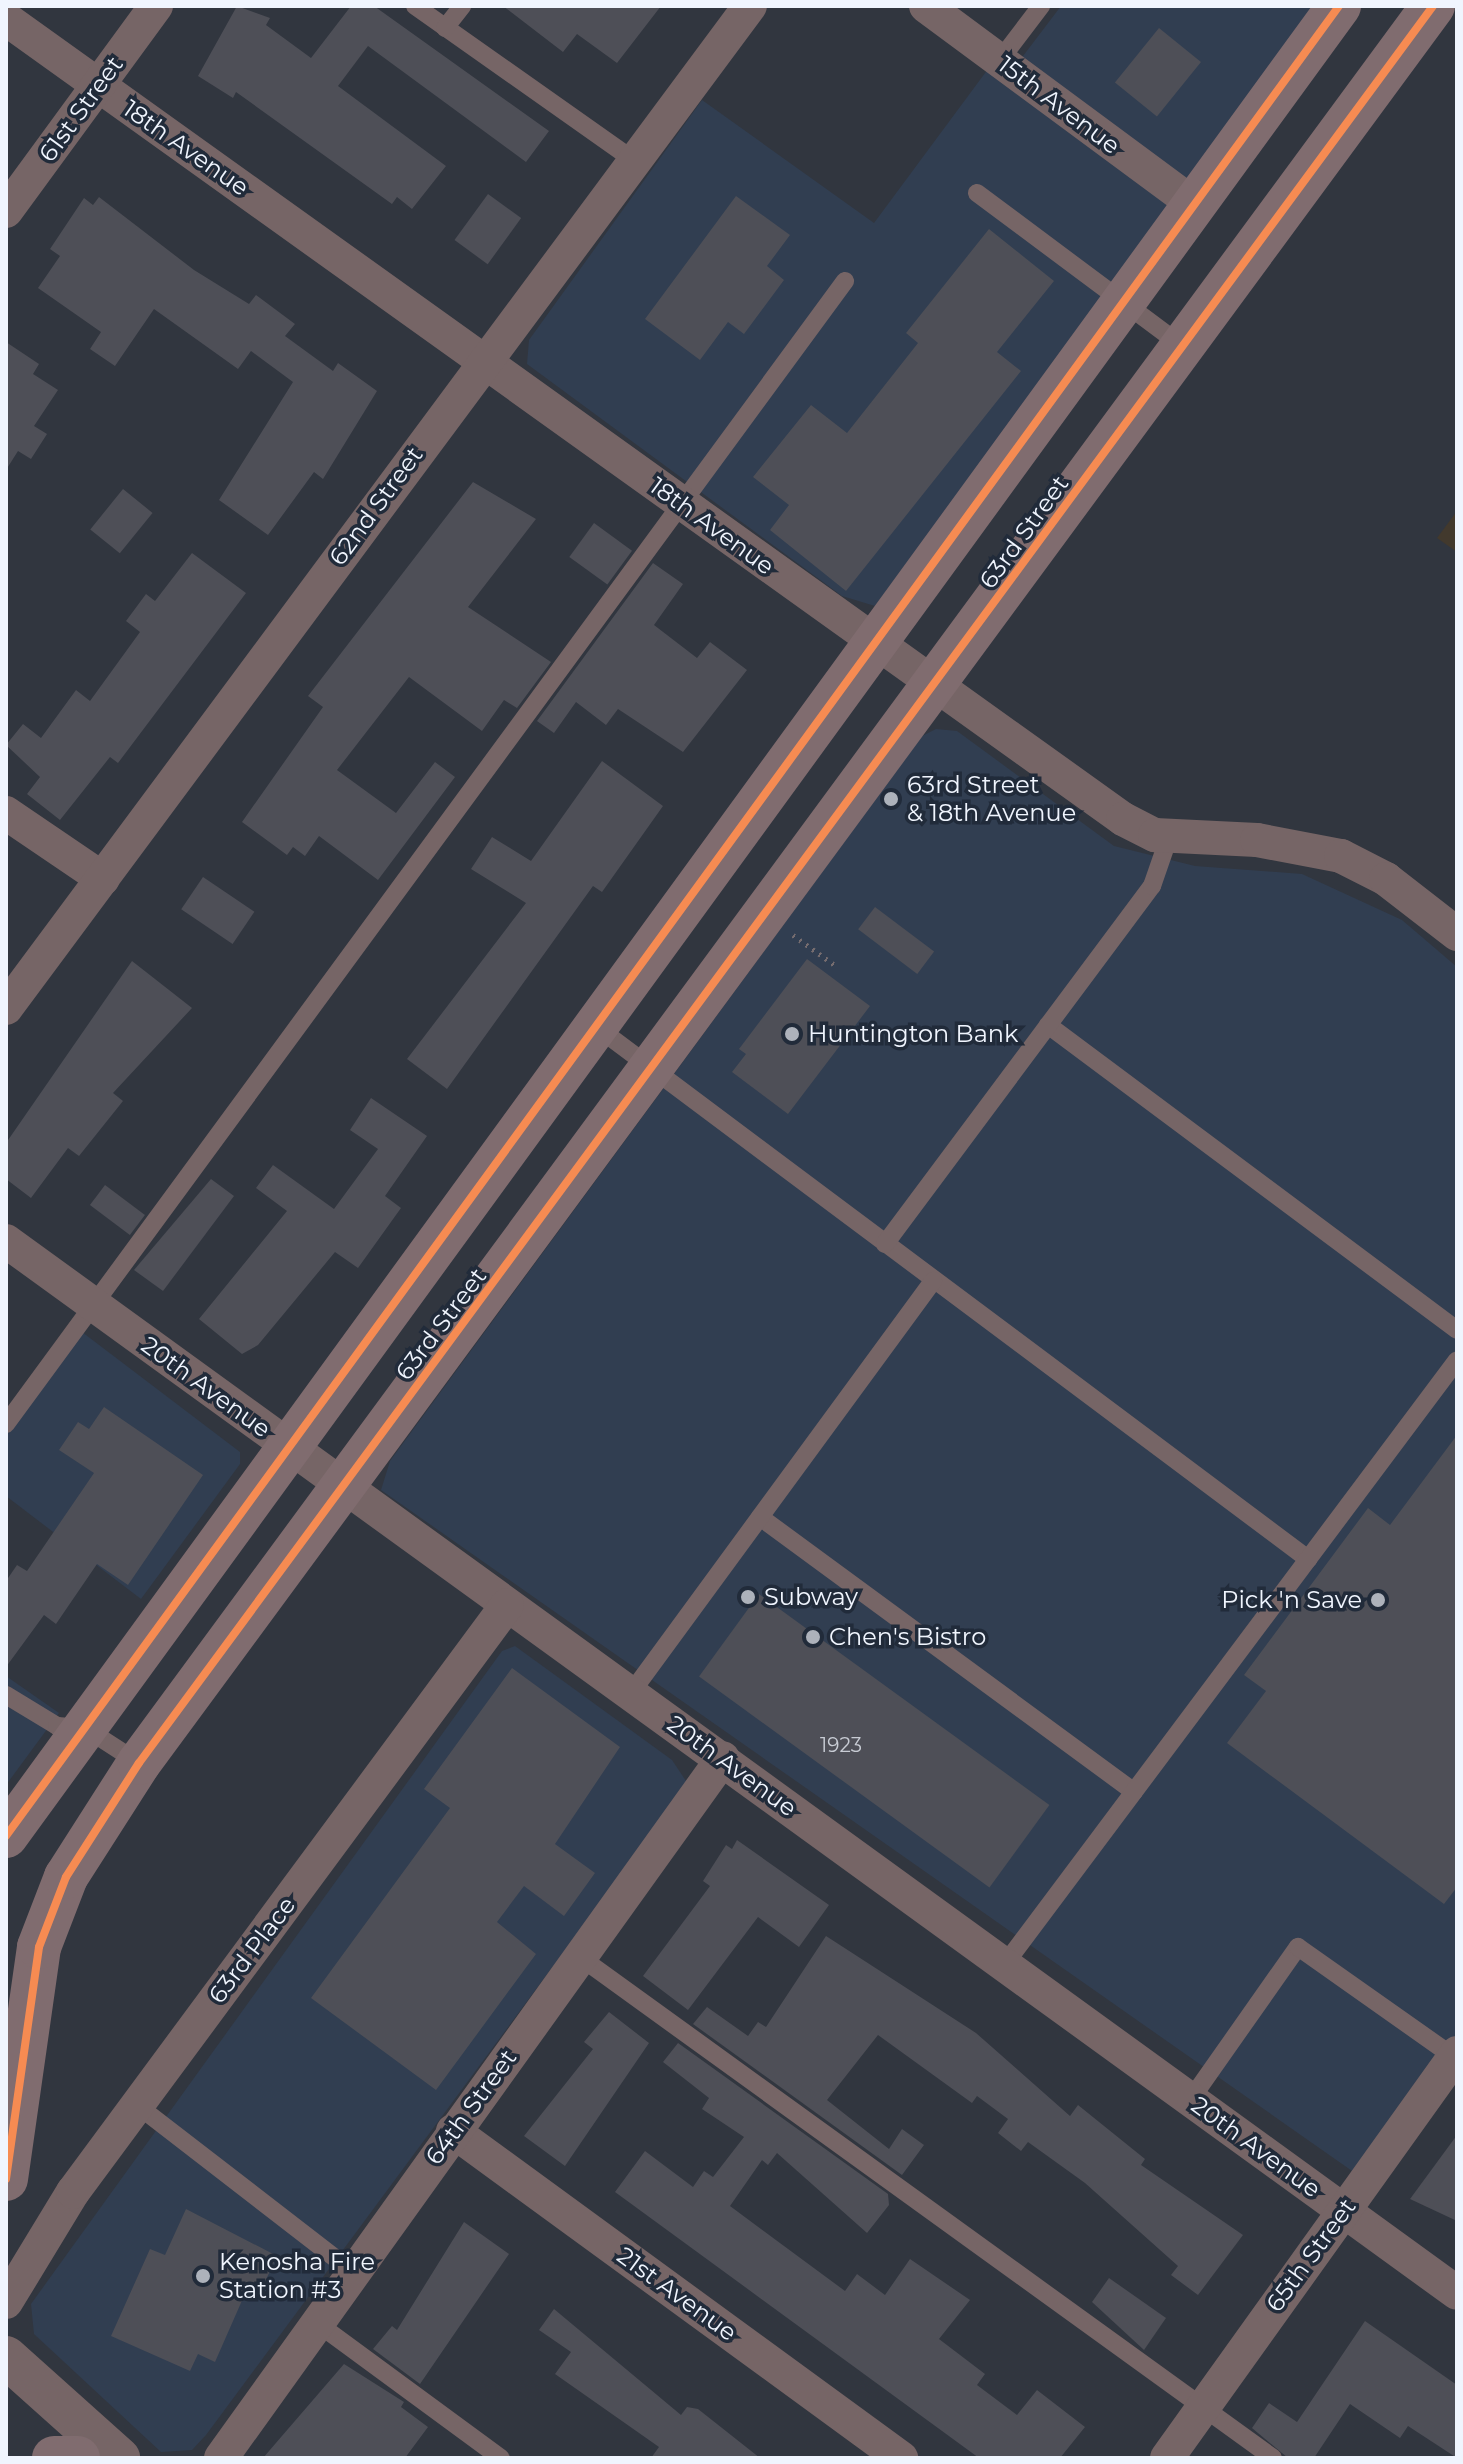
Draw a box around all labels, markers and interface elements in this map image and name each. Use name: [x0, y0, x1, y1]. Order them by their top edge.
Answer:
street label: 15th Avenue: [992, 50, 1126, 160]
street label: 61st Street: [33, 51, 129, 167]
street label: 18th Avenue: [118, 94, 254, 202]
street label: 62nd Street: [323, 441, 429, 571]
street label: 63rd Street: [973, 470, 1075, 594]
street label: 18th Avenue: [644, 471, 780, 581]
place label: 63rd Street & 18th Avenue: [907, 771, 1076, 827]
marker: 63rd Street & 18th Avenue: [882, 790, 900, 808]
place label: Huntington Bank: [808, 1020, 1018, 1048]
marker: Huntington Bank: [783, 1025, 801, 1043]
street label: 63rd Street: [390, 1262, 492, 1386]
street label: 20th Avenue: [136, 1331, 276, 1443]
place label: Subway: [764, 1583, 858, 1611]
place label: Pick 'n Save: [1221, 1586, 1362, 1614]
marker: Subway: [739, 1588, 757, 1606]
marker: Pick 'n Save: [1369, 1591, 1387, 1609]
place label: Chen's Bistro: [829, 1623, 986, 1651]
marker: Chen's Bistro: [804, 1628, 822, 1646]
street label: 20th Avenue: [662, 1710, 802, 1822]
house number: 1923: [820, 1733, 862, 1757]
street label: 63rd Place: [203, 1891, 301, 2009]
street label: 64th Street: [420, 2044, 522, 2170]
street label: 20th Avenue: [1186, 2091, 1326, 2203]
street label: 65th Street: [1260, 2193, 1362, 2317]
street label: 21st Avenue: [612, 2241, 742, 2347]
place label: Kenosha Fire Station #3: [219, 2248, 375, 2304]
marker: Kenosha Fire Station #3: [194, 2267, 212, 2285]

